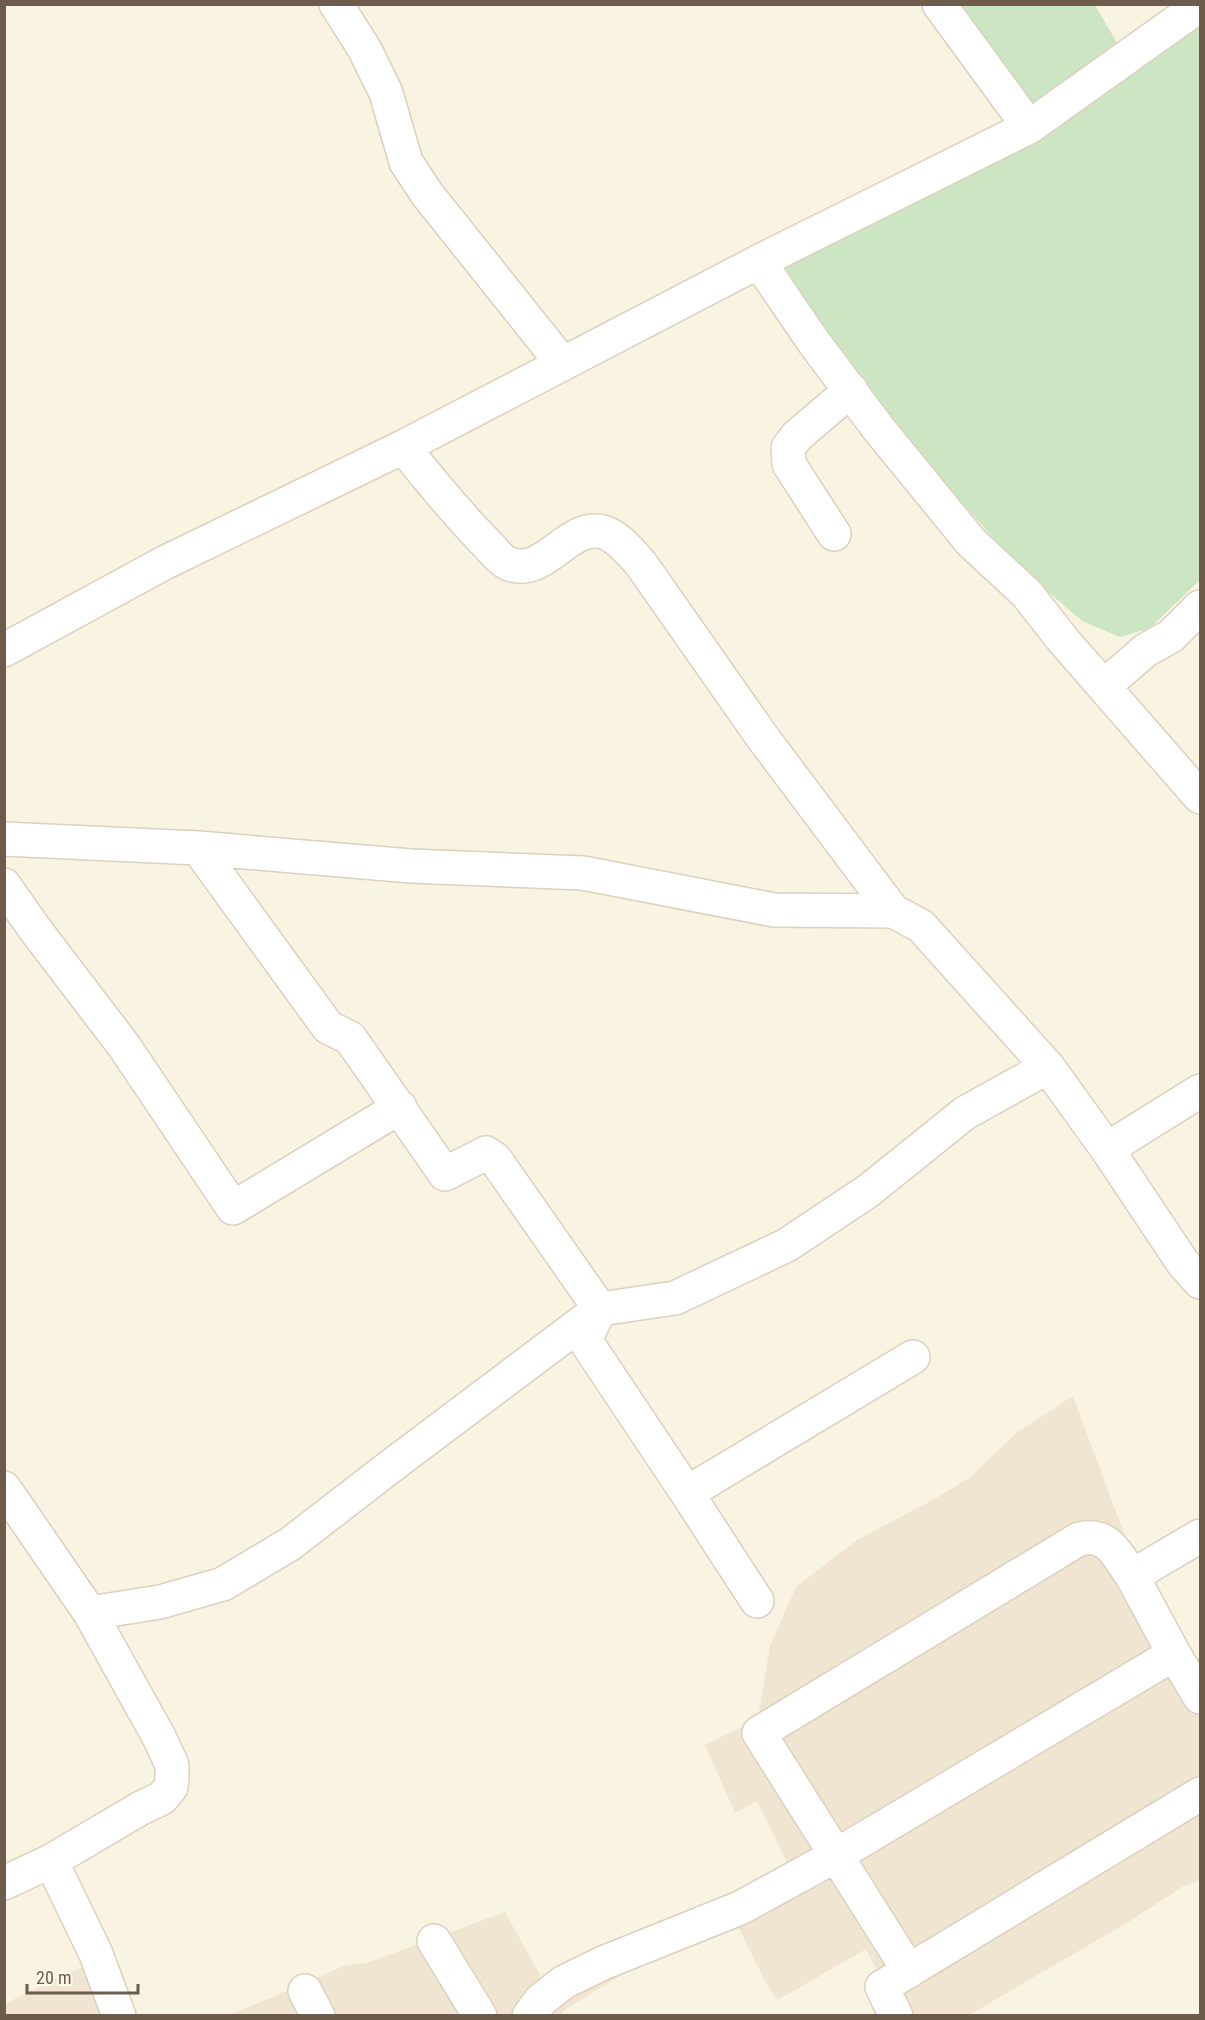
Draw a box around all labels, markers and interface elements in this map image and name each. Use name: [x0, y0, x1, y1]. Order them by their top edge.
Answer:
scale bar: [27, 1957, 138, 1995]
text: 20 m: [36, 1967, 71, 1988]

